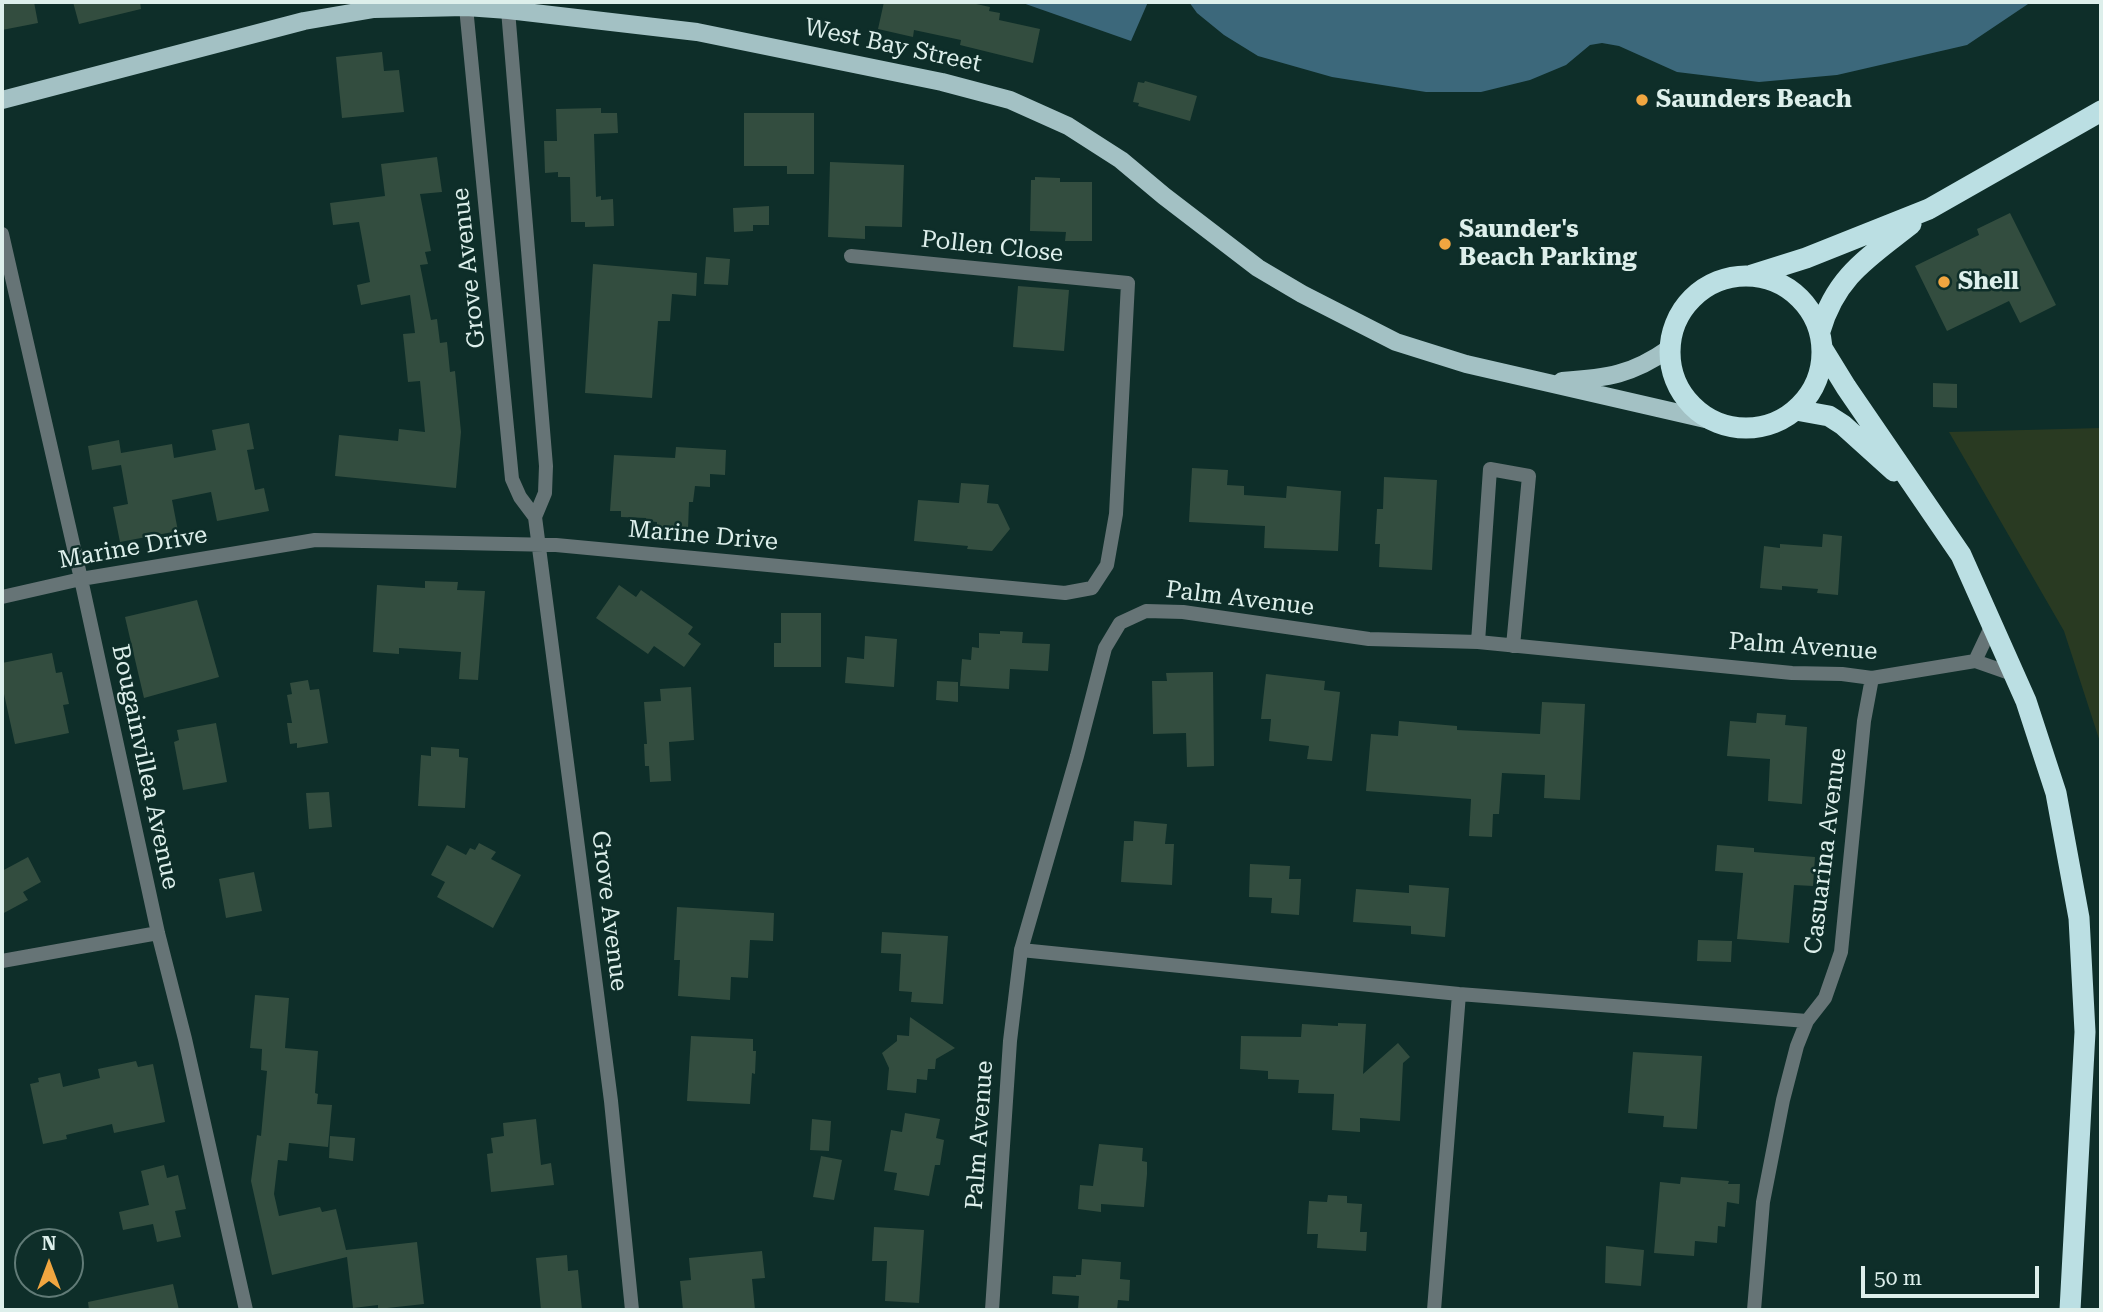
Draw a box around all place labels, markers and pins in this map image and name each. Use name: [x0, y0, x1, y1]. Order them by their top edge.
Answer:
place label: Saunders Beach: [1656, 86, 1852, 114]
marker: Saunders Beach: [1634, 92, 1650, 108]
place label: Saunder's Beach Parking: [1459, 216, 1637, 272]
marker: Saunder's Beach Parking: [1437, 236, 1453, 252]
place label: Shell: [1958, 268, 2019, 296]
marker: Shell: [1936, 274, 1952, 290]

